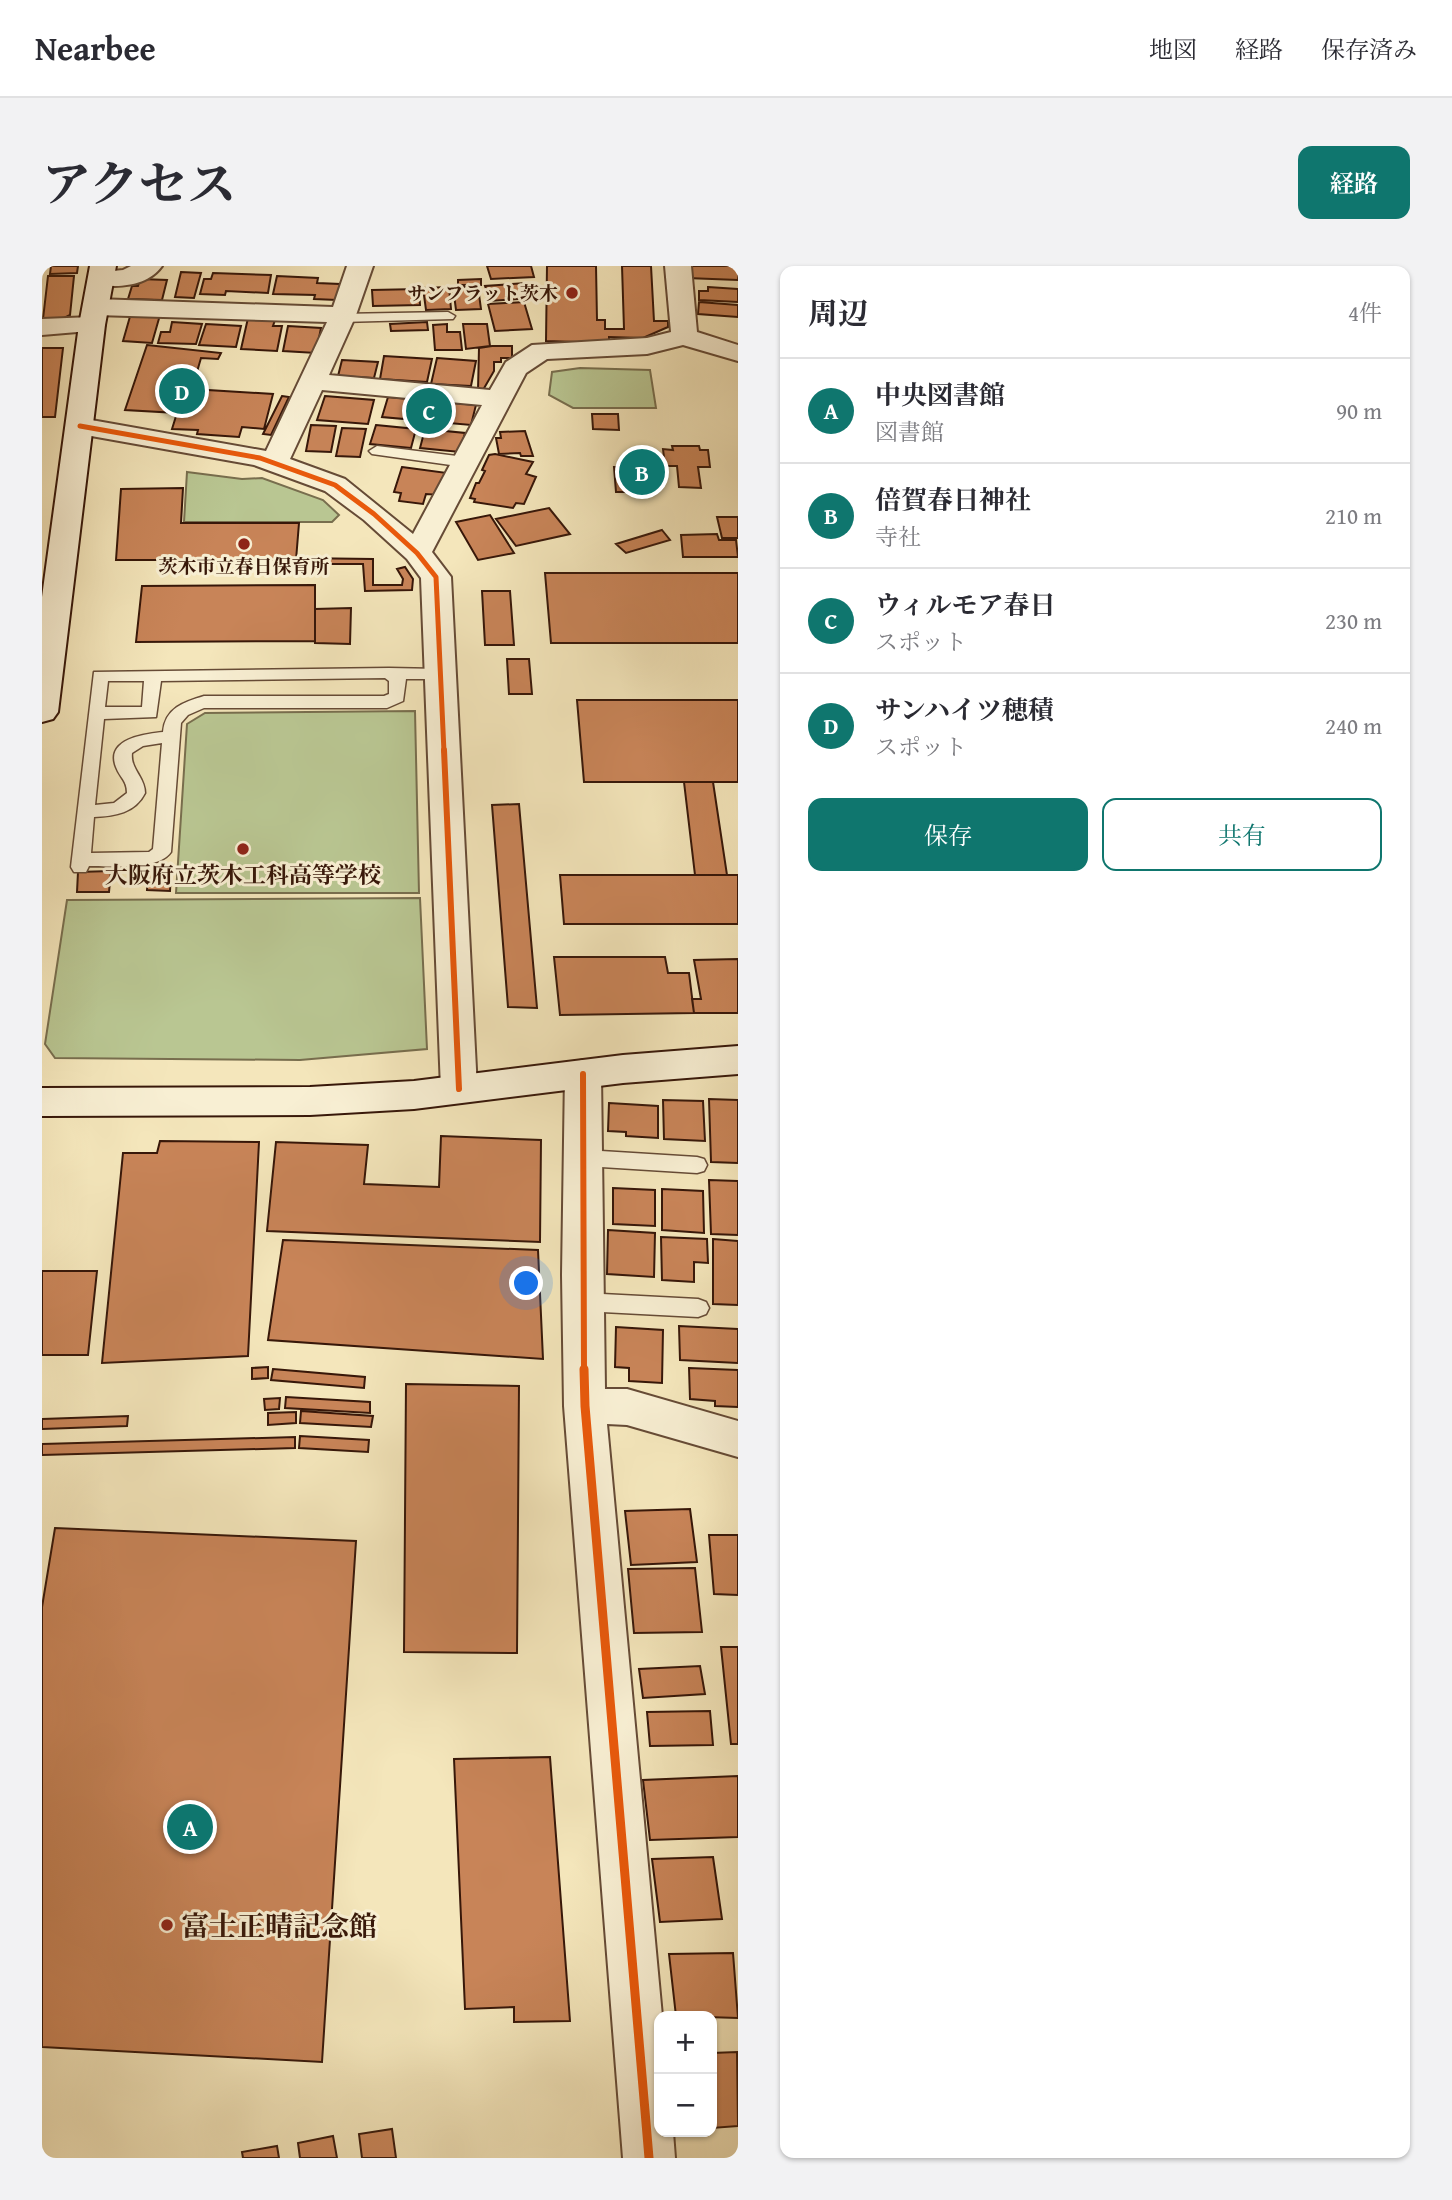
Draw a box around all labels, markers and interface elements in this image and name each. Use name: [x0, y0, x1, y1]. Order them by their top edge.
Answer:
text: Nearbee: [35, 24, 156, 72]
text: 地図: [1149, 32, 1197, 67]
text: 経路: [1235, 32, 1283, 67]
text: 保存済み: [1321, 32, 1417, 67]
button: 経路: [1298, 146, 1410, 219]
text: アクセス: [42, 147, 237, 219]
place label: サンフラット茨木: [407, 279, 558, 307]
marker: サンフラット茨木: [564, 285, 580, 301]
text: 周辺: [808, 291, 868, 335]
text: 4件: [1348, 296, 1382, 329]
pin: D: [159, 365, 205, 417]
text: 中央図書館: [875, 375, 1005, 414]
pin: C: [406, 385, 452, 437]
text: A: [824, 394, 838, 427]
text: 90 m: [1336, 394, 1382, 427]
text: 図書館: [875, 415, 944, 448]
pin: B: [619, 446, 665, 498]
text: 倍賀春日神社: [875, 480, 1031, 519]
text: B: [824, 499, 838, 532]
text: 210 m: [1325, 499, 1382, 532]
text: 寺社: [875, 520, 921, 553]
marker: 茨木市立春日保育所: [236, 536, 252, 552]
place label: 茨木市立春日保育所: [158, 552, 330, 580]
text: ウィルモア春日: [875, 585, 1055, 624]
text: C: [824, 604, 838, 637]
text: 230 m: [1325, 604, 1382, 637]
text: スポット: [875, 625, 967, 658]
text: サンハイツ穂積: [875, 690, 1054, 729]
text: D: [824, 709, 838, 742]
text: 240 m: [1325, 709, 1382, 742]
text: スポット: [875, 730, 967, 763]
button: 保存: [808, 798, 1088, 871]
button: 共有: [1102, 798, 1382, 871]
marker: 大阪府立茨木工科高等学校: [235, 841, 251, 857]
place label: 大阪府立茨木工科高等学校: [105, 858, 381, 891]
your location: [509, 1266, 543, 1300]
pin: A: [167, 1801, 213, 1853]
place label: 富士正晴記念館: [181, 1905, 377, 1946]
marker: 富士正晴記念館: [159, 1917, 175, 1933]
map controls: [654, 2011, 717, 2137]
button: +: [654, 2011, 717, 2074]
button: −: [654, 2074, 717, 2137]

